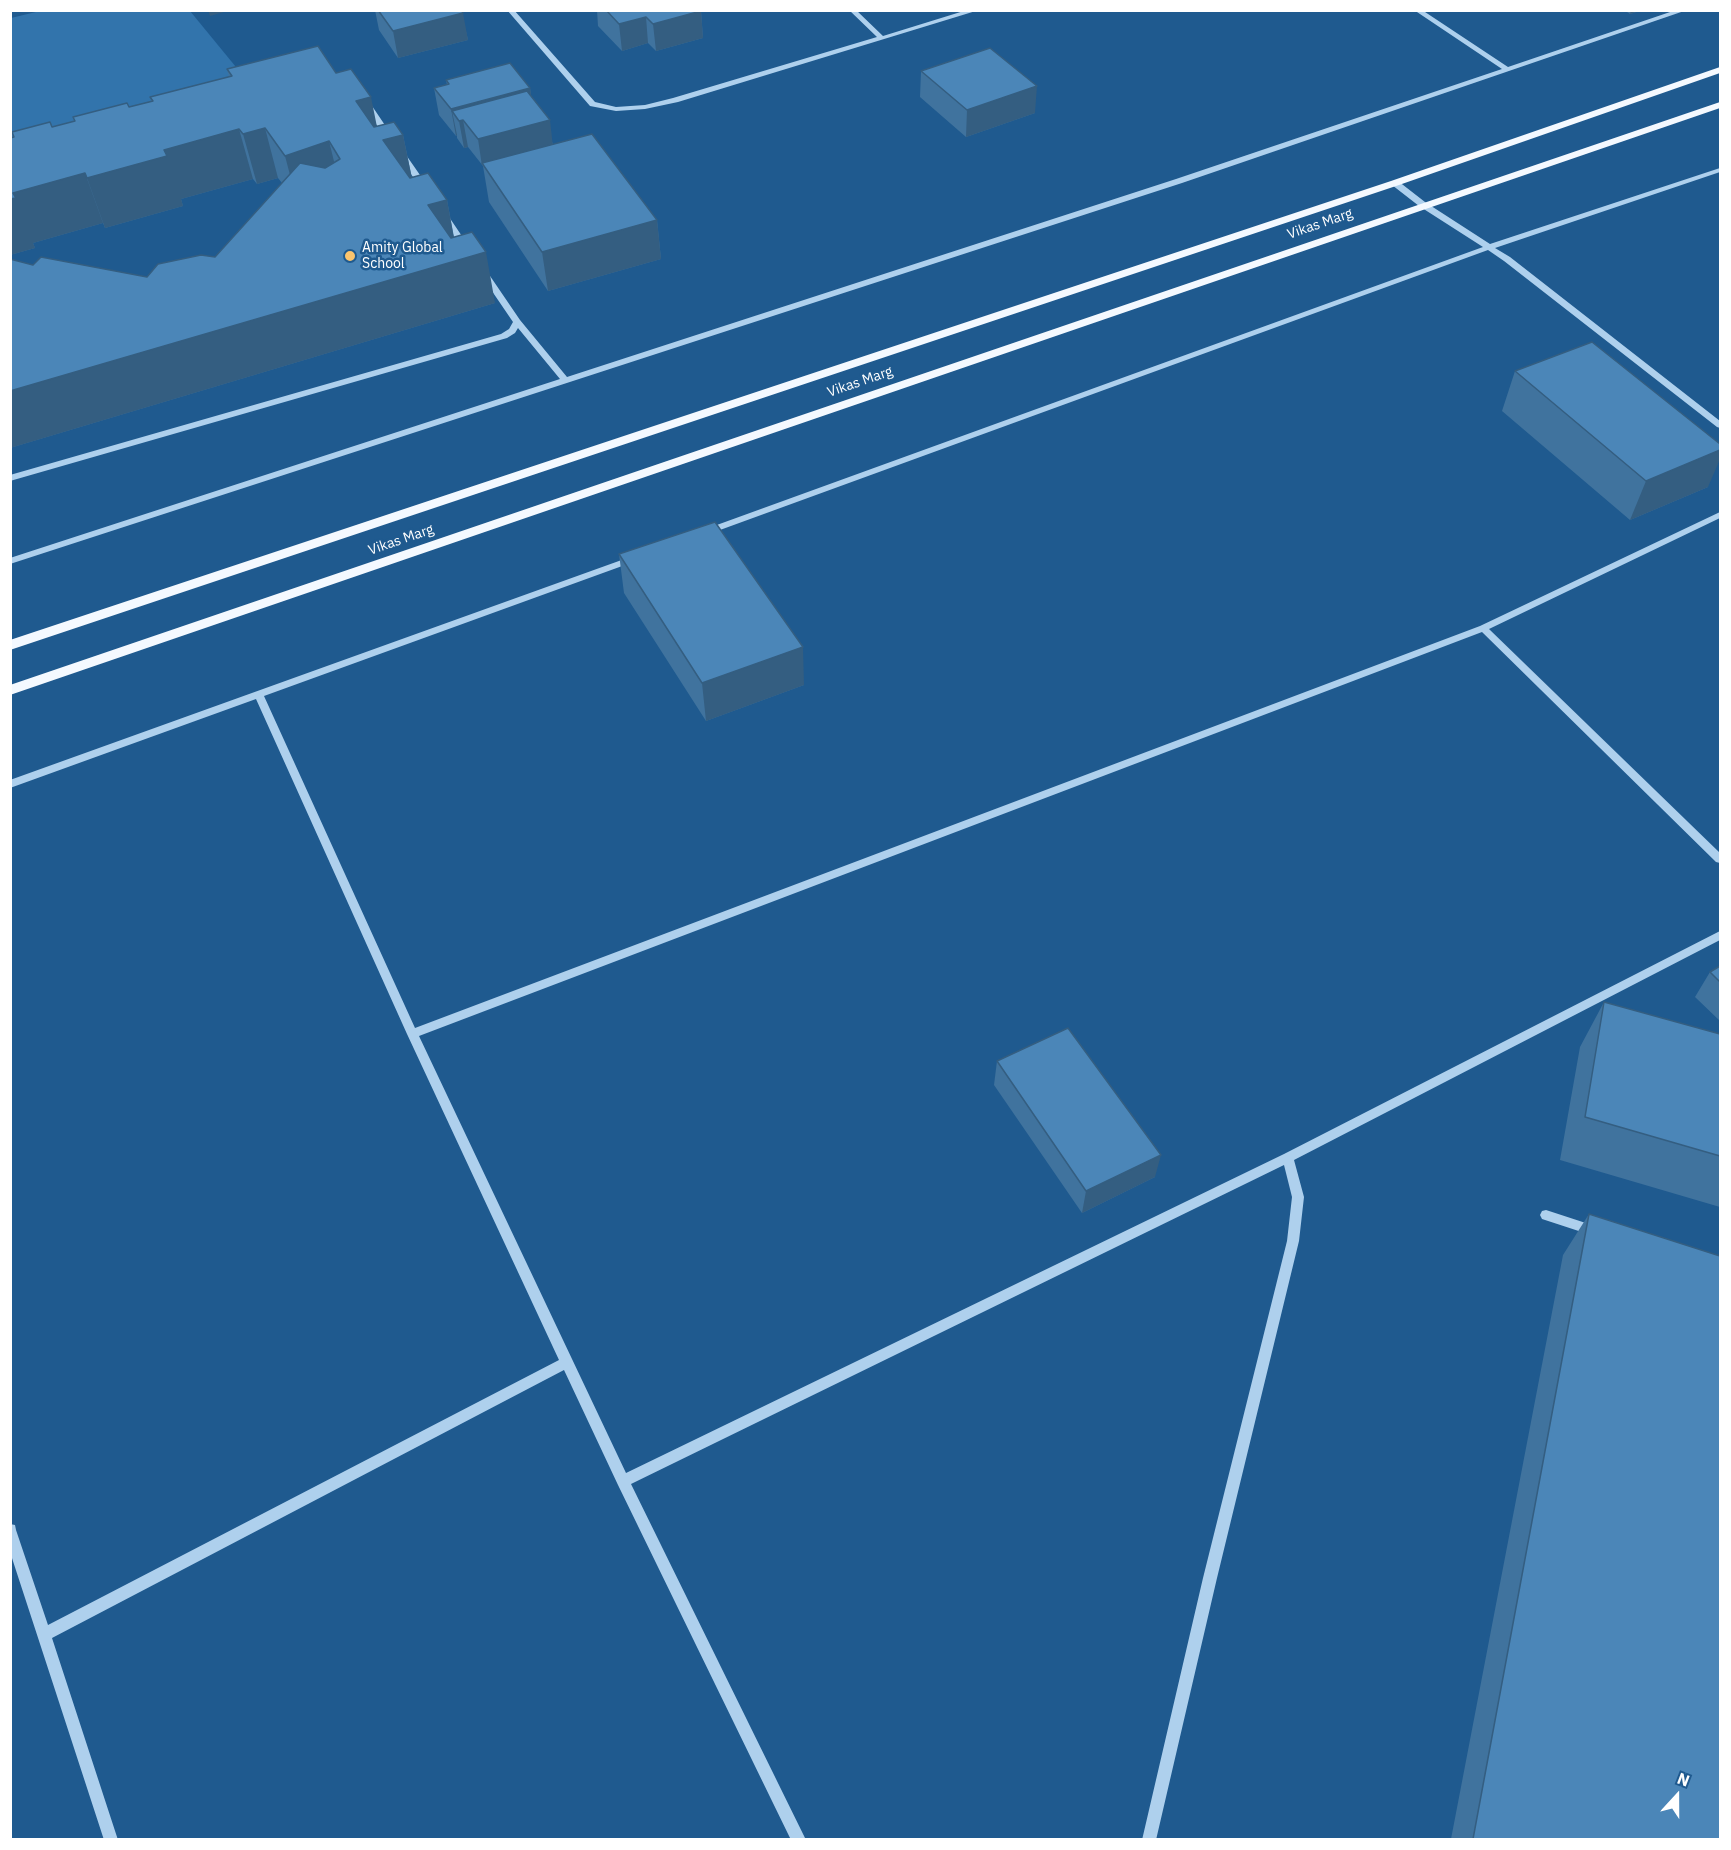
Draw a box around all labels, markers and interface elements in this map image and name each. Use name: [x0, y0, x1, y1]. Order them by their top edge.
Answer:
street label: Vikas Marg: [1285, 205, 1355, 243]
place label: Amity Global School: [362, 240, 443, 272]
marker: Amity Global School: [343, 249, 357, 263]
street label: Vikas Marg: [825, 363, 895, 401]
street label: Vikas Marg: [366, 521, 436, 559]
north arrow: [1647, 1766, 1707, 1826]
text: N: [1674, 1768, 1692, 1791]

